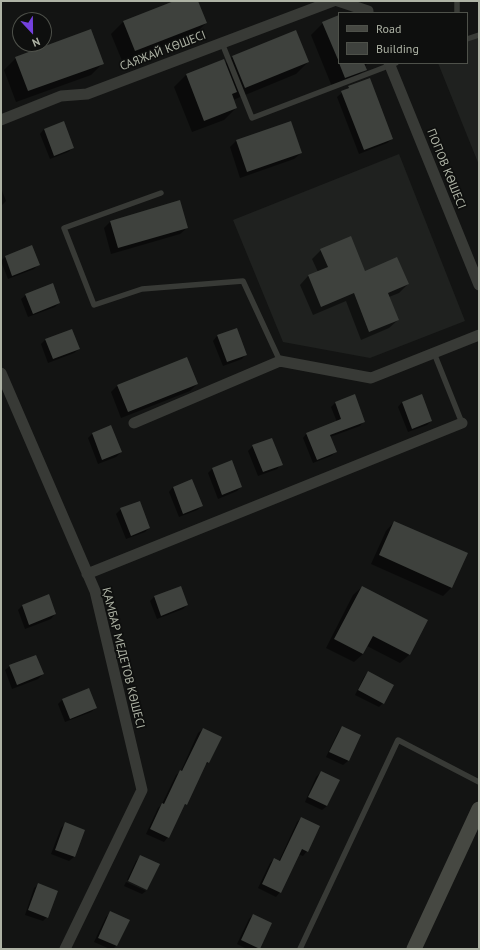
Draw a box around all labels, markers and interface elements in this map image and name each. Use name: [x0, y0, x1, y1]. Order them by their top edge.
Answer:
north arrow: [12, 12, 52, 52]
legend: [338, 12, 468, 64]
text: Road: [376, 21, 401, 36]
street label: САЯЖАЙ КӨШЕСІ: [118, 28, 208, 74]
text: N: [30, 34, 42, 50]
text: Building: [376, 41, 419, 56]
street label: ПОПОВ КӨШЕСІ: [423, 127, 469, 211]
street label: ҚАМБАР МЕДЕТОВ КӨШЕСІ: [98, 586, 148, 730]

